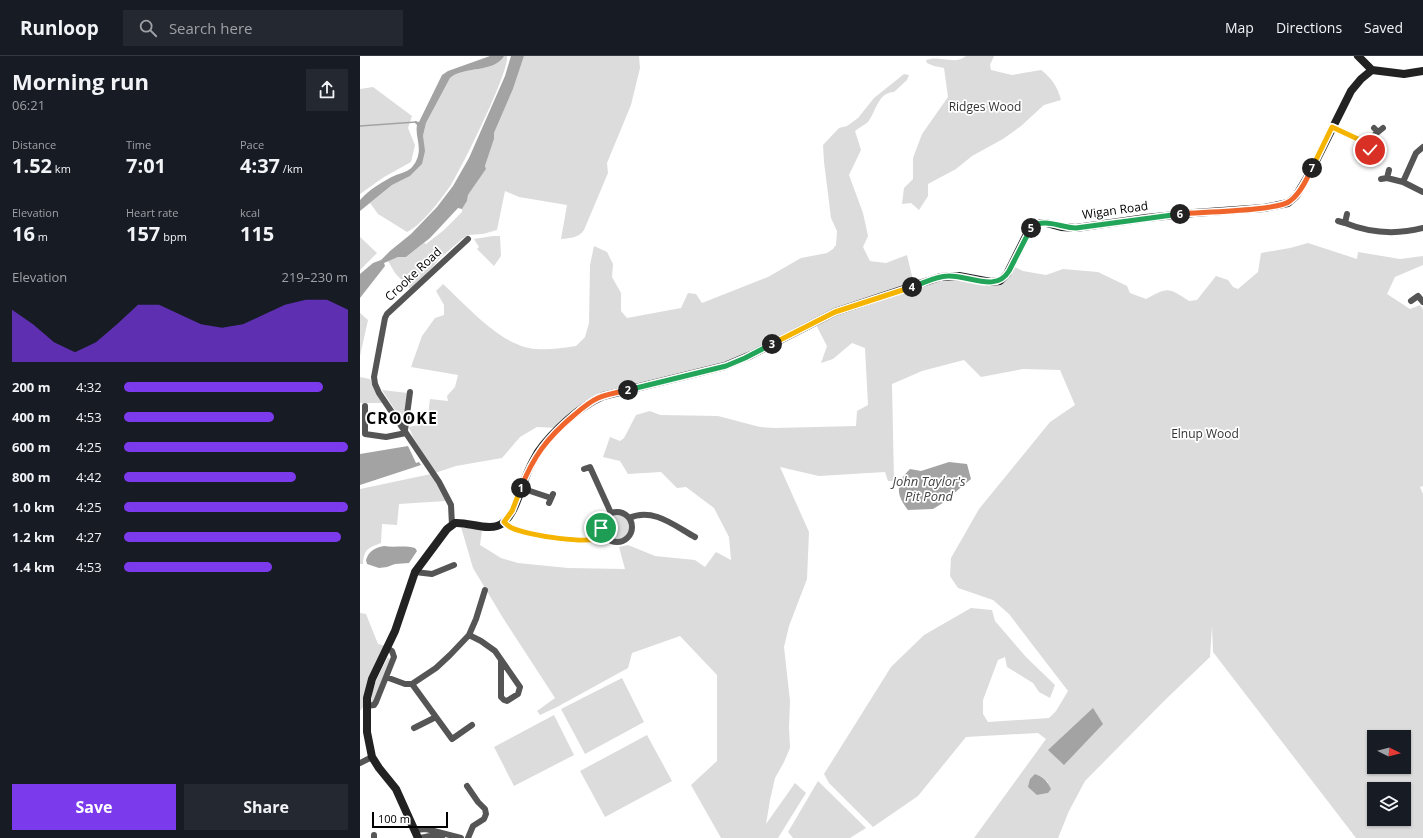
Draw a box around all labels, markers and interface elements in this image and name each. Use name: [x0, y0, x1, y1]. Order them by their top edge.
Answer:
search box: [123, 10, 403, 46]
text: Runloop: [20, 15, 99, 41]
icon: search: [137, 17, 159, 39]
text: Search here: [169, 18, 252, 38]
text: Map: [1225, 18, 1254, 37]
text: Directions: [1276, 18, 1342, 37]
text: Saved: [1364, 18, 1403, 37]
text: Morning run: [12, 66, 149, 96]
button: share: [306, 69, 348, 111]
text: 06:21: [12, 96, 45, 114]
park label: Ridges Wood: [949, 98, 1021, 115]
pin: [1353, 133, 1387, 167]
text: Distance: [12, 137, 56, 152]
text: Time: [126, 137, 151, 152]
text: Pace: [240, 137, 264, 152]
icon: check: [1359, 139, 1381, 161]
text: 1.52: [12, 152, 52, 179]
text: 7:01: [126, 152, 166, 179]
text: 4:37: [240, 152, 280, 179]
pin: 7: [1302, 158, 1322, 178]
text: 7: [1309, 160, 1315, 175]
text: km: [52, 161, 71, 176]
text: /km: [280, 161, 303, 176]
street label: Wigan Road: [1081, 197, 1149, 223]
pin: 6: [1170, 204, 1190, 224]
text: Elevation: [12, 205, 59, 220]
text: Heart rate: [126, 205, 178, 220]
text: kcal: [240, 205, 260, 220]
text: 6: [1177, 206, 1183, 221]
pin: 5: [1021, 218, 1041, 238]
text: 16: [12, 220, 35, 247]
text: 157: [126, 220, 160, 247]
text: 115: [240, 220, 274, 247]
text: 5: [1028, 220, 1034, 235]
text: m: [35, 229, 48, 244]
text: bpm: [160, 229, 187, 244]
street label: Crooke Road: [381, 243, 445, 305]
text: Elevation: [12, 268, 67, 286]
text: 219–230 m: [281, 268, 348, 286]
pin: 4: [902, 277, 922, 297]
text: 4: [909, 279, 915, 294]
pin: 3: [762, 334, 782, 354]
text: 3: [769, 336, 775, 351]
text: 200 m: [12, 378, 50, 396]
text: 4:32: [76, 378, 102, 396]
pin: 2: [618, 380, 638, 400]
text: 2: [625, 382, 631, 397]
district label: CROOKE: [366, 407, 438, 429]
text: 400 m: [12, 408, 50, 426]
text: 4:53: [76, 408, 102, 426]
park label: Elnup Wood: [1171, 425, 1239, 442]
text: 600 m: [12, 438, 50, 456]
text: 4:25: [76, 438, 102, 456]
text: 800 m: [12, 468, 50, 486]
text: 4:42: [76, 468, 102, 486]
water label: John Taylor's Pit Pond: [889, 472, 966, 505]
pin: 1: [511, 478, 531, 498]
text: 1: [518, 480, 524, 495]
text: 1.0 km: [12, 498, 55, 516]
text: 4:25: [76, 498, 102, 516]
pin: [584, 511, 618, 545]
icon: arrive: [590, 517, 612, 539]
text: 1.2 km: [12, 528, 55, 546]
text: 4:27: [76, 528, 102, 546]
text: 1.4 km: [12, 558, 55, 576]
text: 4:53: [76, 558, 102, 576]
north arrow: [1367, 730, 1411, 774]
map controls: [1367, 730, 1411, 826]
button: layers: [1367, 782, 1411, 826]
button: Save: [12, 784, 176, 830]
button: Share: [184, 784, 348, 830]
scale bar: [372, 810, 448, 829]
text: 100 m: [378, 811, 410, 826]

